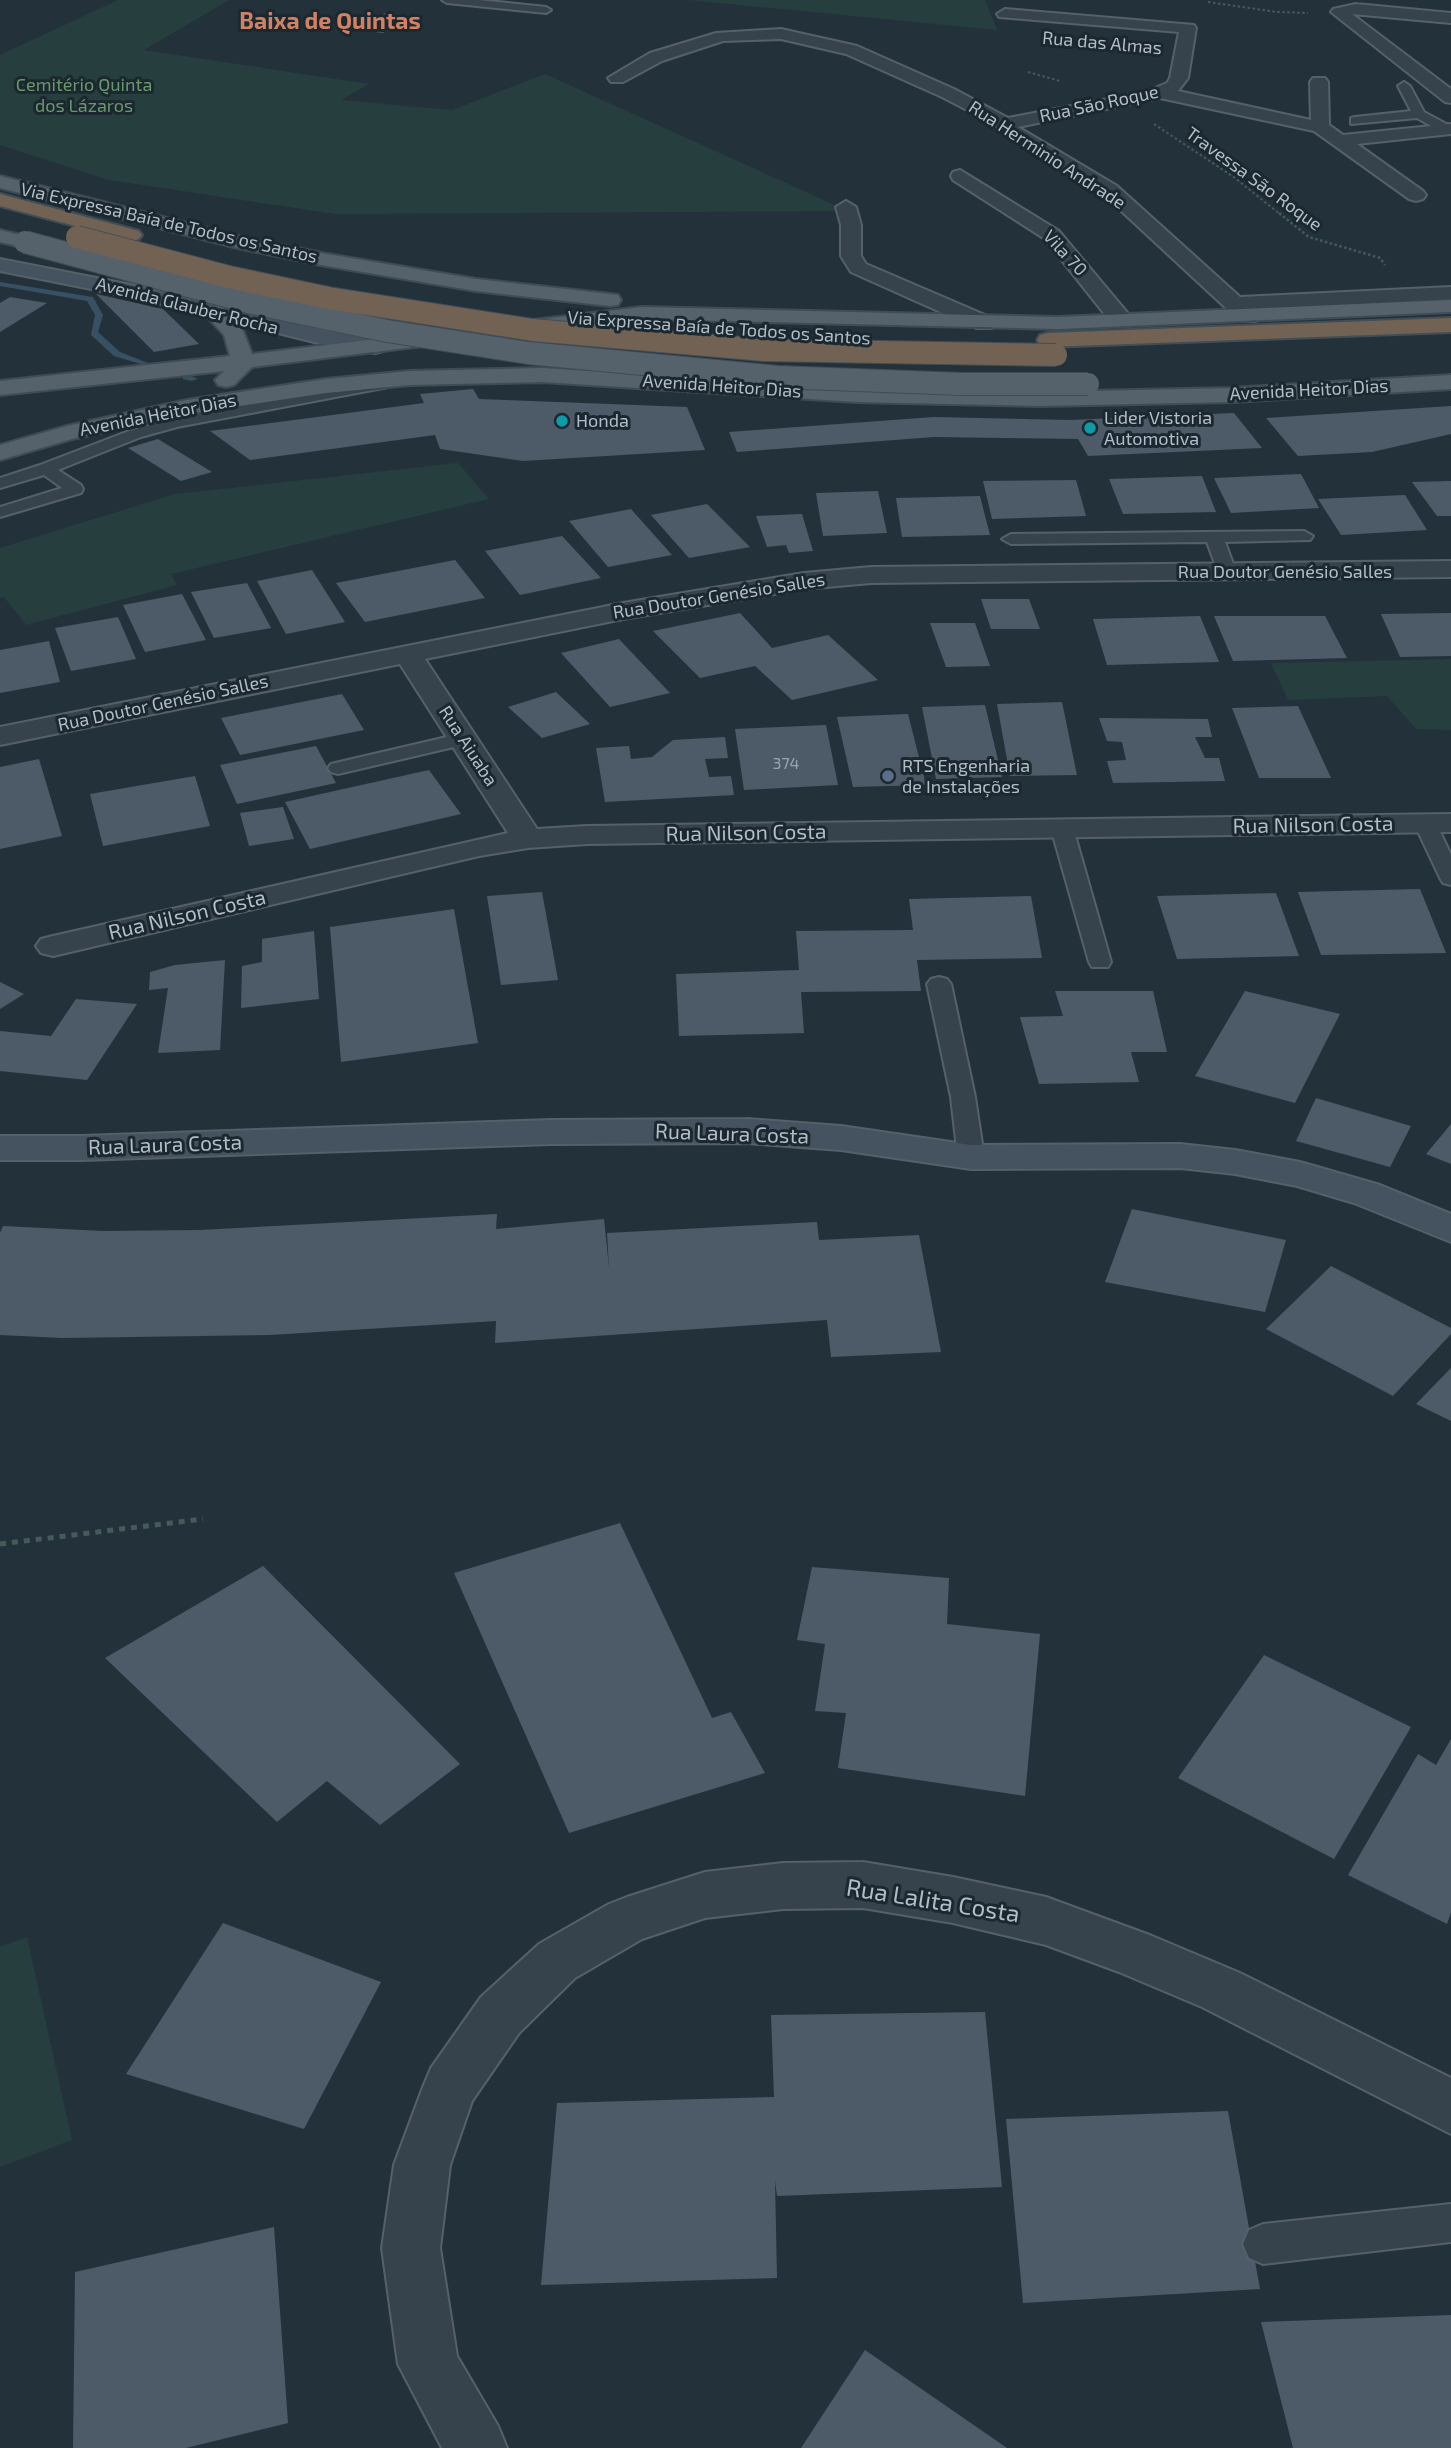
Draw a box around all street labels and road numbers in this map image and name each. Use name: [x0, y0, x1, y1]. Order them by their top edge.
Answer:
street label: Rua das Almas: [1041, 27, 1163, 59]
street label: Rua São Roque: [1038, 81, 1160, 127]
street label: Rua Herminio Andrade: [965, 96, 1129, 214]
street label: Travessa São Roque: [1182, 122, 1326, 236]
street label: Via Expressa Baía de Todos os Santos: [18, 178, 320, 268]
street label: Vila 70: [1038, 226, 1092, 280]
street label: Avenida Glauber Rocha: [93, 273, 281, 339]
street label: Via Expressa Baía de Todos os Santos: [567, 307, 871, 349]
street label: Avenida Heitor Dias: [642, 370, 802, 402]
street label: Avenida Heitor Dias: [1229, 375, 1389, 405]
street label: Avenida Heitor Dias: [78, 389, 238, 441]
street label: Rua Doutor Genésio Salles: [1178, 561, 1392, 583]
street label: Rua Doutor Genésio Salles: [611, 569, 827, 623]
street label: Rua Doutor Genésio Salles: [56, 670, 270, 736]
street label: Rua Aiuaba: [434, 702, 502, 790]
street label: Rua Nilson Costa: [1232, 811, 1394, 839]
street label: Rua Nilson Costa: [665, 819, 827, 847]
street label: Rua Nilson Costa: [106, 885, 268, 945]
street label: Rua Laura Costa: [655, 1119, 809, 1149]
street label: Rua Laura Costa: [88, 1130, 242, 1160]
street label: Rua Lalita Costa: [844, 1873, 1022, 1929]

